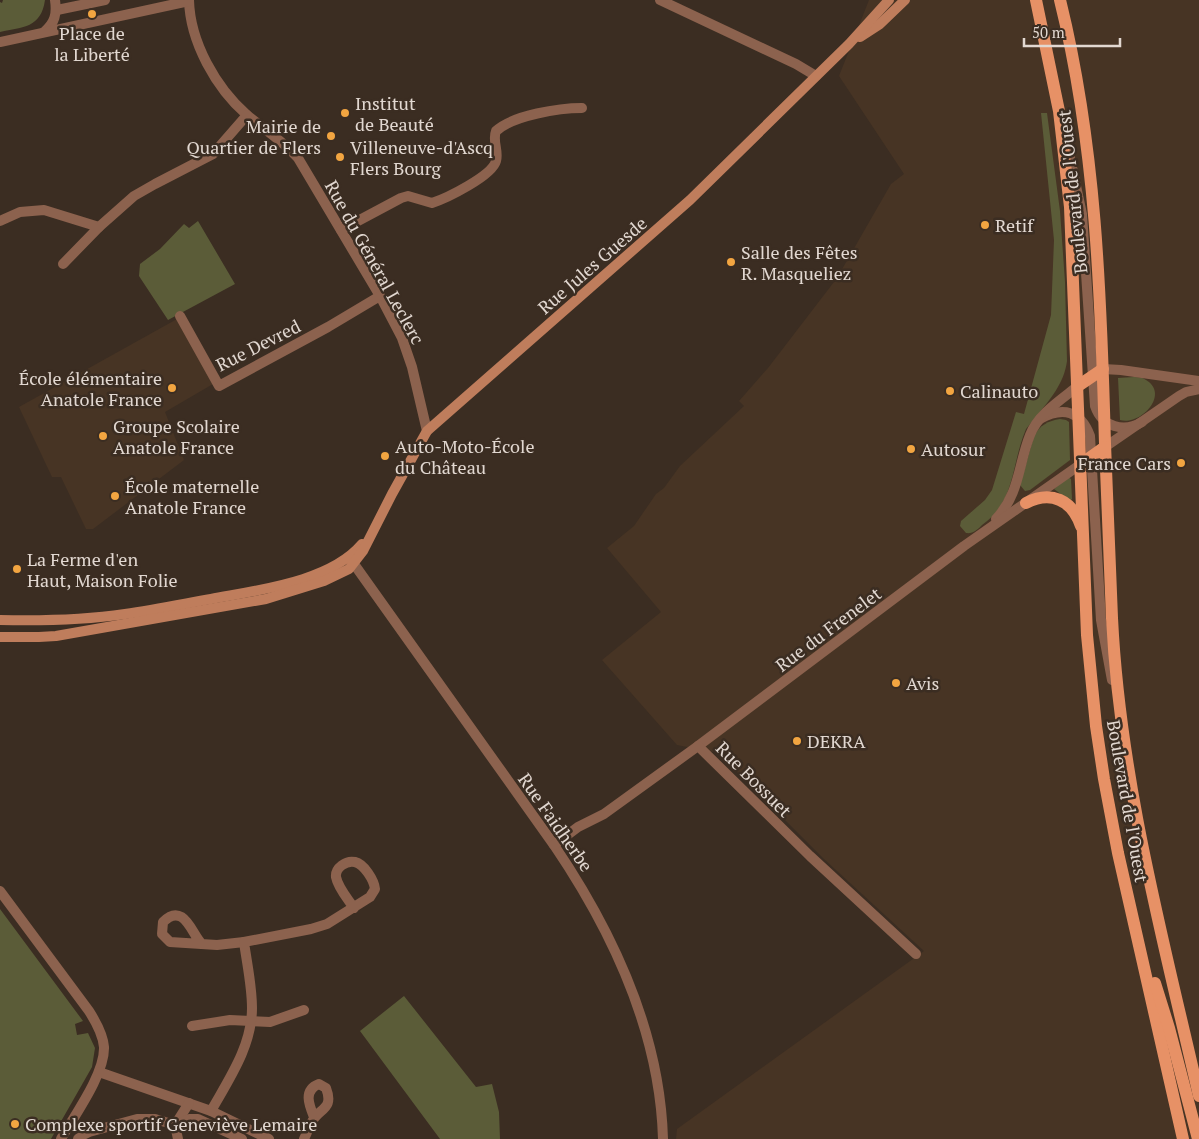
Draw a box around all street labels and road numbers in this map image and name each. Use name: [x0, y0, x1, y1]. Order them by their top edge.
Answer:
street label: Boulevard de l'Ouest: [1051, 109, 1093, 275]
street label: Rue du Général Leclerc: [320, 176, 430, 348]
street label: Rue Jules Guesde: [532, 211, 652, 319]
street label: Rue Devred: [212, 313, 304, 377]
street label: Rue du Frenelet: [770, 581, 886, 677]
street label: Boulevard de l'Ouest: [1102, 718, 1154, 884]
street label: Rue Bossuet: [711, 736, 797, 822]
street label: Rue Faidherbe: [513, 768, 599, 876]

